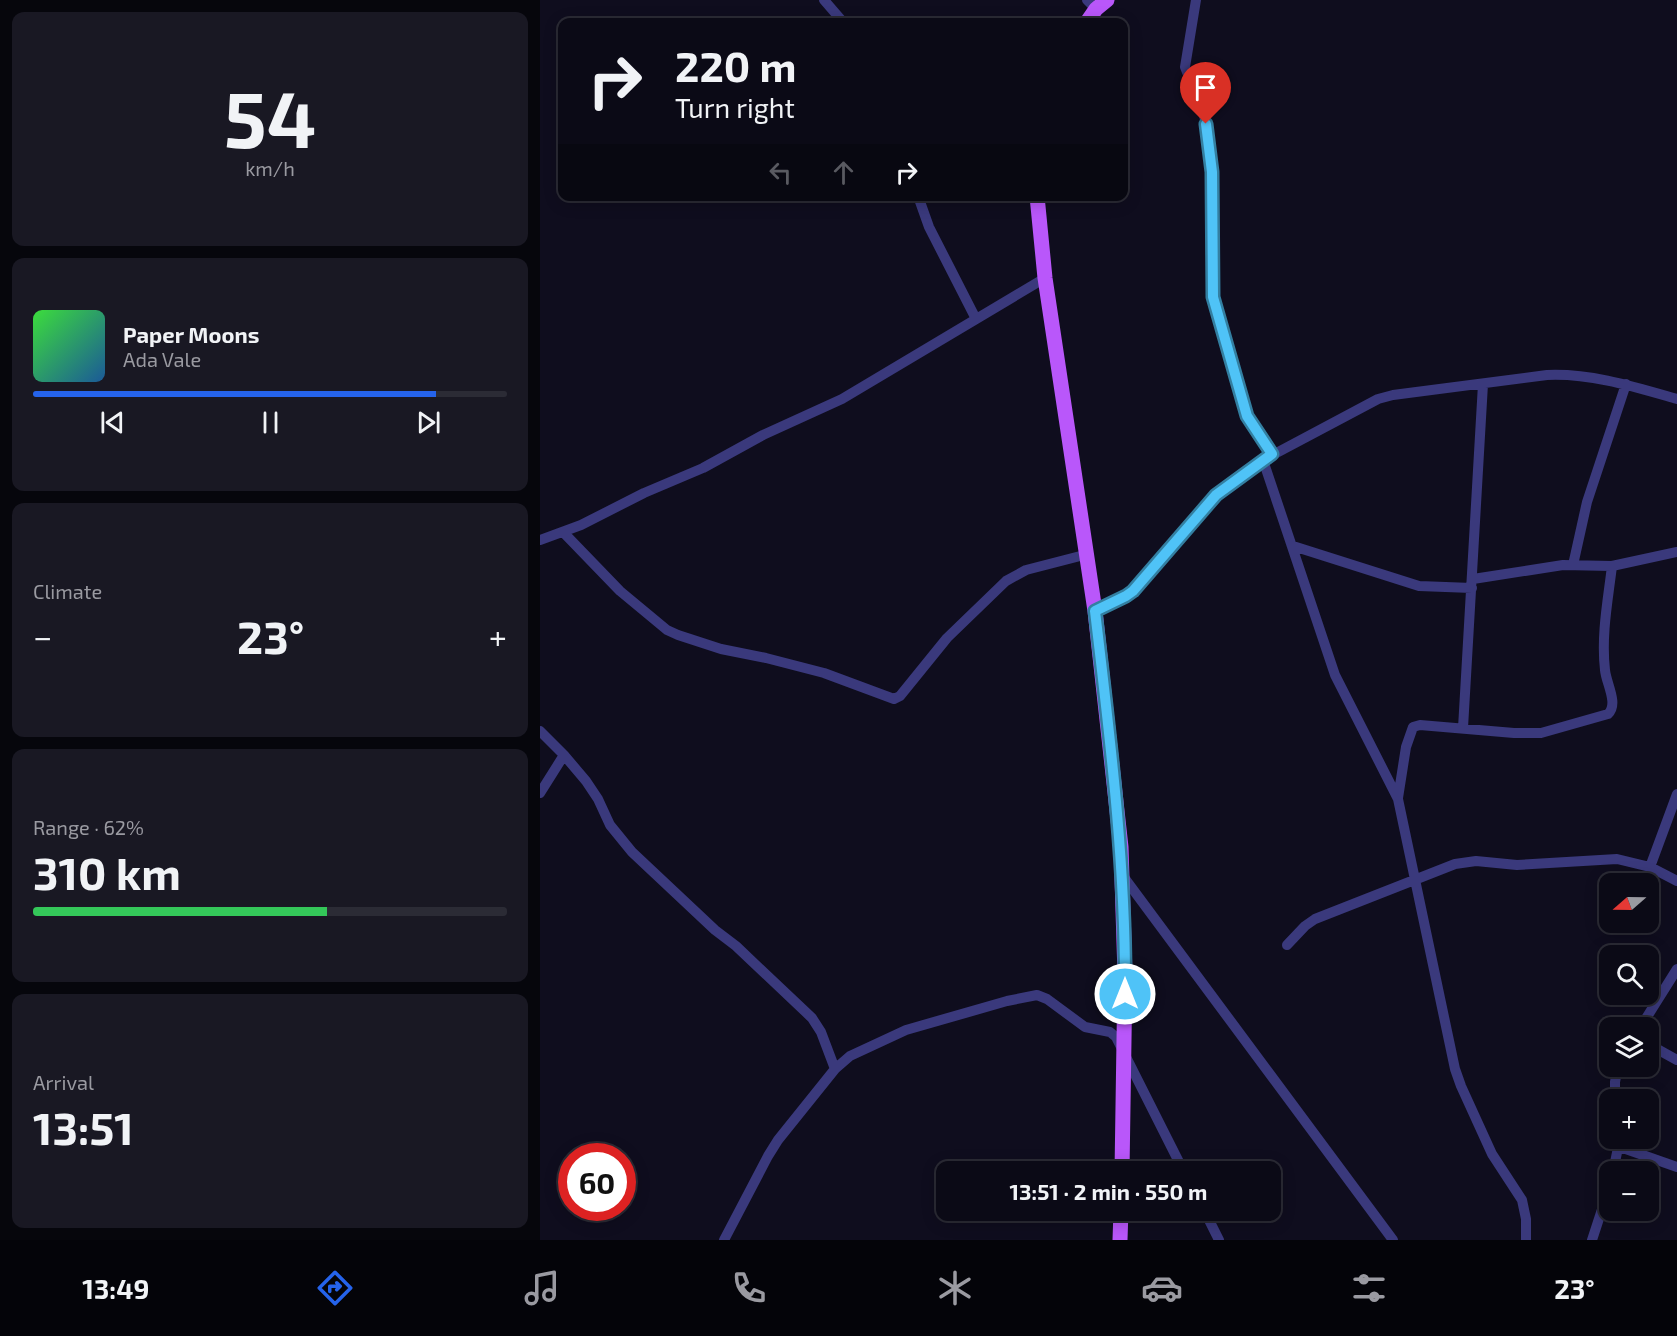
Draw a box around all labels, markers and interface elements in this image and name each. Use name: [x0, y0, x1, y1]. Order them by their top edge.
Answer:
text: 220 m: [675, 40, 796, 90]
icon: right: [576, 42, 654, 120]
pin: [1180, 62, 1231, 124]
text: 54: [224, 70, 316, 164]
icon: arrive: [1189, 71, 1222, 104]
text: Turn right: [675, 91, 795, 123]
text: km/h: [245, 156, 295, 180]
icon: left: [764, 156, 797, 189]
icon: ahead: [827, 156, 860, 189]
icon: right: [890, 156, 923, 189]
text: Paper Moons: [123, 321, 259, 347]
text: Ada Vale: [123, 347, 201, 371]
icon: previous: [96, 406, 129, 439]
icon: pause: [254, 406, 287, 439]
icon: next: [412, 406, 445, 439]
text: Climate: [33, 579, 102, 603]
text: 23°: [237, 609, 304, 663]
text: −: [33, 616, 52, 656]
text: +: [489, 616, 507, 656]
text: Range · 62%: [33, 815, 144, 839]
text: 310 km: [33, 845, 181, 899]
north arrow: [1599, 873, 1659, 933]
map controls: [1599, 873, 1659, 1221]
button: search: [1599, 945, 1659, 1005]
position arrow: [1093, 962, 1157, 1026]
button: layers: [1599, 1017, 1659, 1077]
text: Arrival: [33, 1070, 94, 1094]
button: +: [1599, 1089, 1659, 1149]
text: 13:51: [33, 1100, 134, 1154]
speed limit sign: 60: [558, 1143, 636, 1221]
button: −: [1599, 1161, 1659, 1221]
text: 13:51 · 2 min · 550 m: [1010, 1178, 1207, 1204]
icon: directions: [314, 1267, 356, 1309]
icon: music: [521, 1267, 563, 1309]
icon: phone: [728, 1267, 770, 1309]
icon: climate: [934, 1267, 976, 1309]
icon: car: [1141, 1267, 1183, 1309]
icon: filters: [1348, 1267, 1390, 1309]
text: 13:49: [82, 1272, 149, 1304]
text: 23°: [1554, 1272, 1595, 1304]

